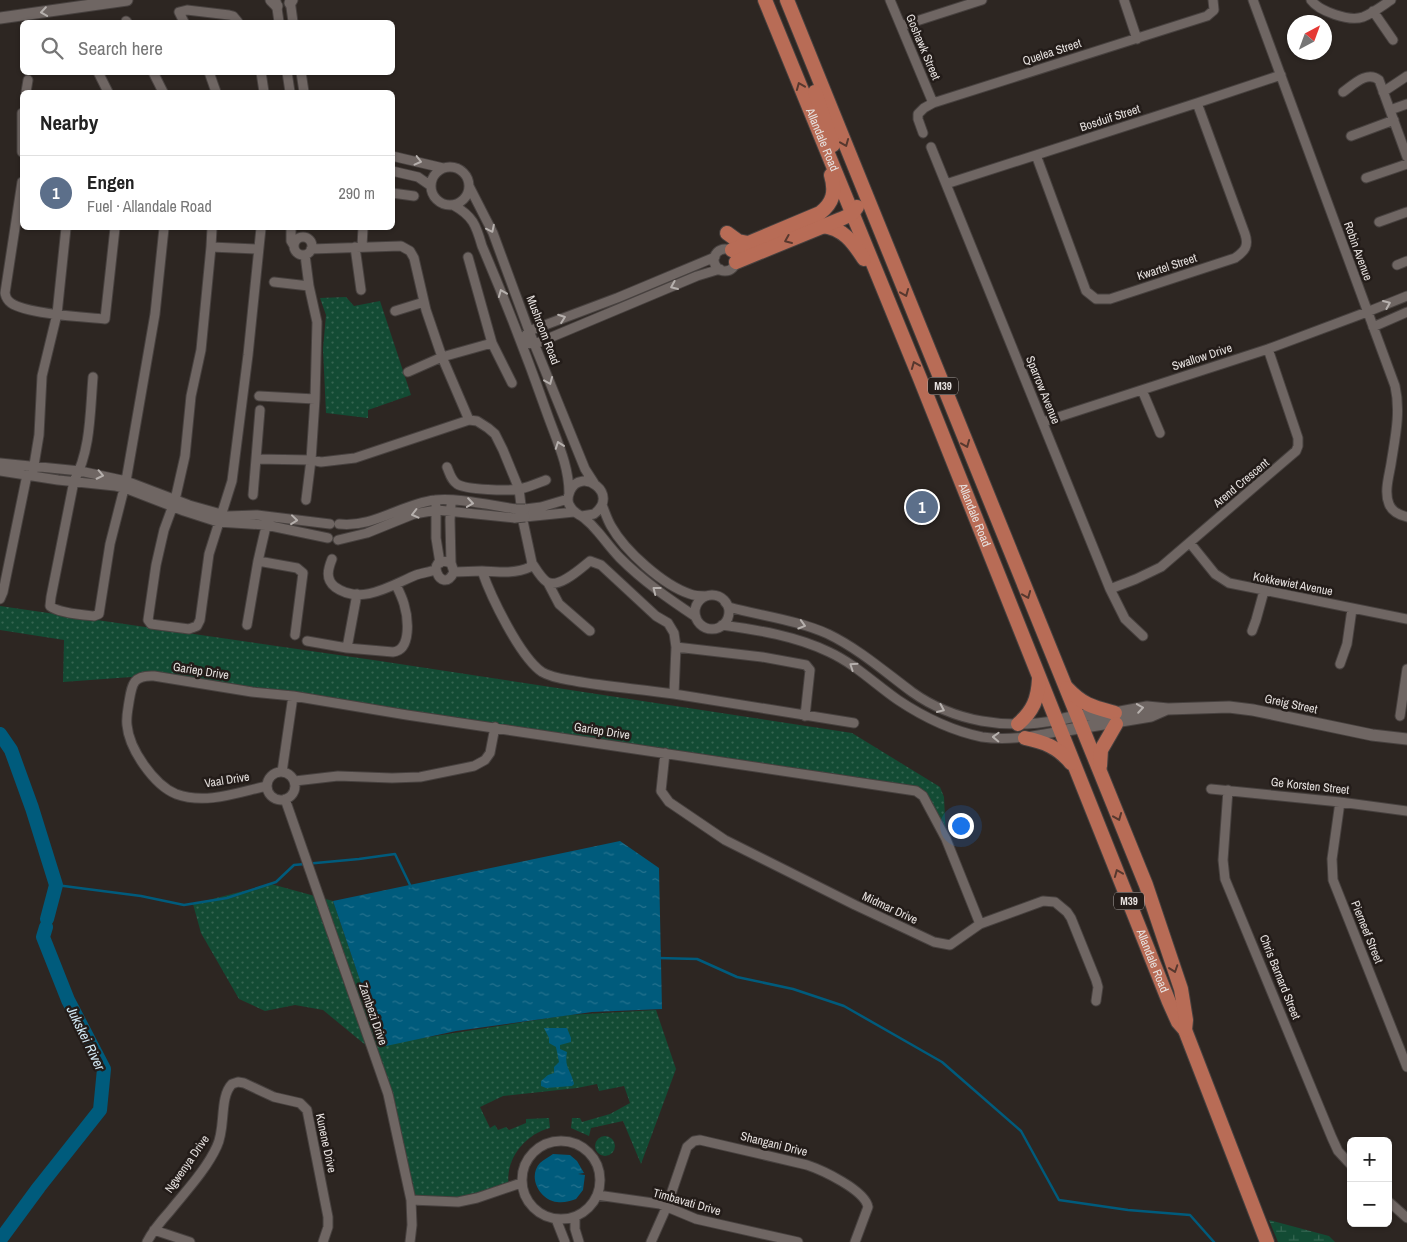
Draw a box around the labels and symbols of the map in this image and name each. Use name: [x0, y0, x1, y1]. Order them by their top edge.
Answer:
one-way arrow: [40, 6, 48, 17]
street label: Goshawk Street: [902, 12, 944, 83]
north arrow: [1287, 15, 1332, 60]
street label: Quelea Street: [1021, 35, 1084, 69]
one-way arrow: [795, 82, 805, 90]
street label: Bosduif Street: [1078, 101, 1142, 135]
street label: Allandale Road: [802, 105, 842, 174]
one-way arrow: [839, 138, 849, 146]
one-way arrow: [413, 155, 422, 166]
street label: Robin Avenue: [1340, 219, 1376, 283]
one-way arrow: [485, 224, 495, 233]
one-way arrow: [784, 234, 793, 244]
street label: Kwartel Street: [1135, 250, 1199, 284]
one-way arrow: [670, 280, 679, 290]
one-way arrow: [899, 288, 910, 297]
one-way arrow: [498, 289, 508, 298]
street label: Mushroom Road: [522, 293, 564, 367]
one-way arrow: [1382, 299, 1391, 310]
one-way arrow: [557, 314, 566, 324]
street label: Swallow Drive: [1170, 340, 1234, 374]
street label: Sparrow Avenue: [1022, 354, 1064, 426]
one-way arrow: [911, 361, 921, 370]
one-way arrow: [543, 376, 554, 385]
road number: M39: [928, 378, 958, 394]
one-way arrow: [960, 439, 971, 448]
one-way arrow: [555, 442, 565, 450]
street label: Arend Crescent: [1209, 455, 1273, 512]
one-way arrow: [96, 469, 105, 480]
street label: Allandale Road: [954, 480, 994, 549]
pin: 1: [906, 488, 938, 526]
one-way arrow: [467, 497, 475, 508]
one-way arrow: [411, 508, 420, 519]
one-way arrow: [290, 514, 298, 525]
street label: Kokkewiet Avenue: [1252, 568, 1334, 600]
one-way arrow: [653, 587, 662, 595]
one-way arrow: [1021, 590, 1031, 599]
one-way arrow: [798, 620, 806, 630]
street label: Gariep Drive: [172, 659, 230, 683]
one-way arrow: [849, 663, 858, 672]
street label: Greig Street: [1263, 691, 1319, 717]
one-way arrow: [936, 702, 945, 713]
one-way arrow: [1136, 704, 1145, 714]
street label: Gariep Drive: [573, 719, 631, 743]
one-way arrow: [991, 732, 999, 742]
street label: Vaal Drive: [203, 769, 251, 791]
street label: Ge Korsten Street: [1270, 774, 1350, 798]
one-way arrow: [1112, 812, 1123, 821]
your location: [948, 813, 974, 839]
one-way arrow: [1113, 869, 1124, 878]
street label: Midmar Drive: [860, 888, 920, 928]
road number: M39: [1114, 892, 1144, 909]
street label: Pierneef Street: [1347, 898, 1387, 966]
street label: Allandale Road: [1132, 926, 1172, 995]
street label: Chris Barnard Street: [1256, 932, 1304, 1022]
one-way arrow: [1168, 965, 1178, 973]
street label: Zambezi Drive: [355, 981, 391, 1047]
water label: Jukskei River: [62, 1002, 110, 1074]
street label: Kunene Drive: [312, 1112, 340, 1174]
street label: Shangani Drive: [739, 1128, 809, 1160]
street label: Ngwenya Drive: [161, 1132, 213, 1196]
street label: Timbavati Drive: [651, 1185, 723, 1219]

